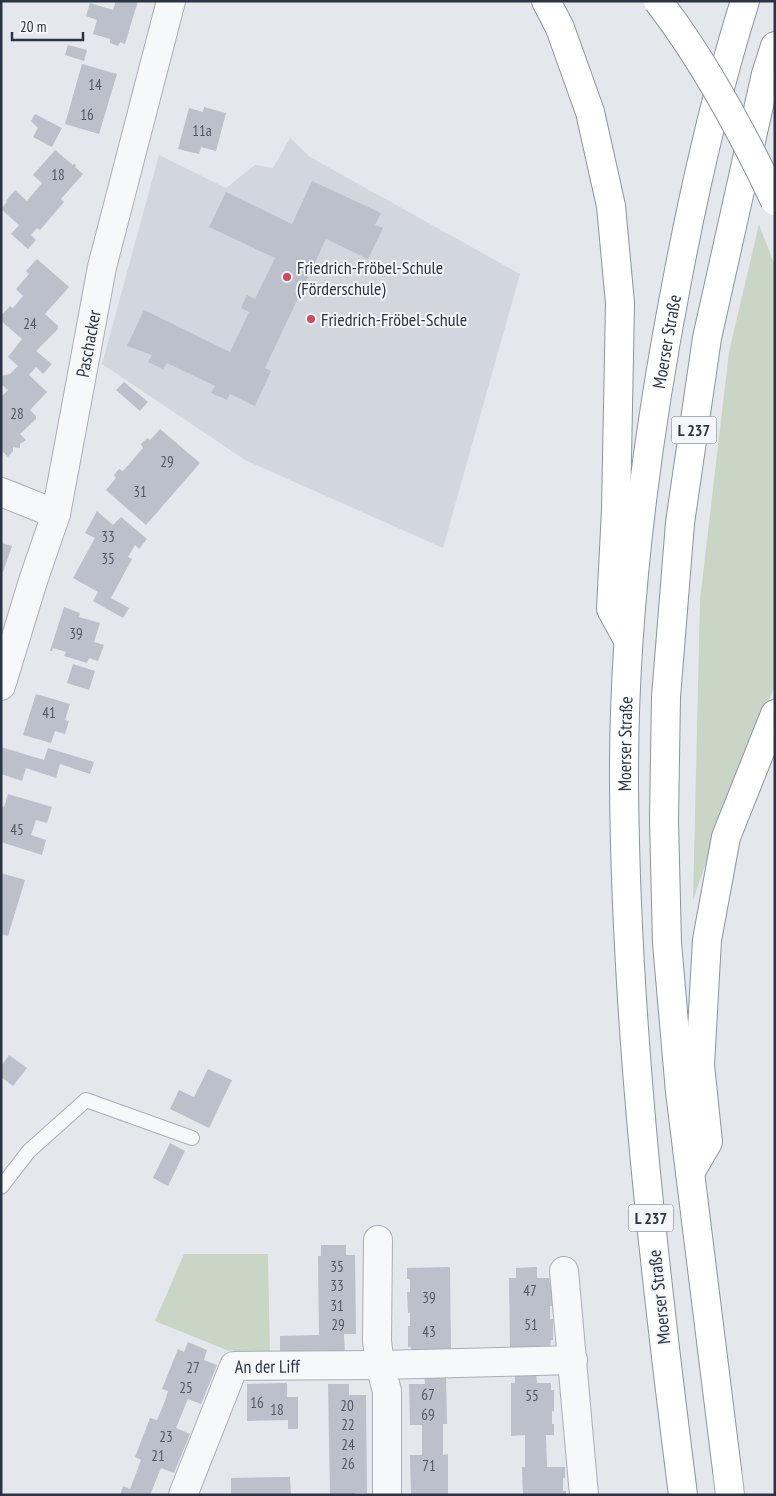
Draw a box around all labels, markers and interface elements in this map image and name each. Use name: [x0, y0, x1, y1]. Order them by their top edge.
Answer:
scale bar: [12, 10, 84, 42]
text: 20 m: [20, 17, 46, 36]
house number: 14: [88, 75, 102, 94]
house number: 16: [80, 105, 94, 124]
house number: 11a: [192, 121, 212, 140]
house number: 18: [51, 165, 65, 184]
place label: Friedrich-Fröbel-Schule (Förderschule): [297, 256, 443, 300]
marker: Friedrich-Fröbel-Schule (Förderschule): [281, 271, 293, 283]
street label: Moerser Straße: [647, 293, 686, 390]
street label: Paschacker: [70, 308, 105, 379]
place label: Friedrich-Fröbel-Schule: [321, 308, 467, 331]
marker: Friedrich-Fröbel-Schule: [305, 313, 317, 325]
house number: 24: [23, 314, 37, 333]
house number: 28: [10, 404, 24, 423]
road number: L 237: [672, 416, 716, 444]
house number: 29: [160, 452, 174, 471]
house number: 31: [133, 482, 147, 501]
house number: 33: [101, 527, 115, 546]
house number: 35: [101, 549, 115, 568]
house number: 39: [69, 624, 83, 643]
street label: Moerser Straße: [612, 696, 637, 791]
house number: 41: [42, 703, 56, 722]
house number: 45: [10, 820, 24, 839]
road number: L 237: [628, 1204, 674, 1232]
street label: Moerser Straße: [643, 1249, 675, 1345]
house number: 35: [330, 1257, 344, 1276]
house number: 33: [330, 1276, 344, 1295]
house number: 47: [523, 1281, 537, 1300]
house number: 39: [422, 1288, 436, 1307]
house number: 31: [330, 1296, 344, 1315]
house number: 29: [331, 1315, 345, 1334]
house number: 51: [524, 1315, 538, 1334]
house number: 43: [422, 1322, 436, 1341]
street label: An der Liff: [235, 1354, 301, 1377]
house number: 27: [186, 1358, 200, 1377]
house number: 25: [179, 1378, 193, 1397]
house number: 67: [421, 1385, 435, 1404]
house number: 55: [525, 1386, 539, 1405]
house number: 16: [250, 1393, 264, 1412]
house number: 20: [340, 1396, 354, 1415]
house number: 18: [270, 1400, 284, 1419]
house number: 69: [421, 1405, 435, 1424]
house number: 22: [341, 1415, 355, 1434]
house number: 23: [159, 1427, 173, 1446]
house number: 24: [341, 1435, 355, 1454]
house number: 21: [151, 1446, 165, 1465]
house number: 26: [341, 1454, 355, 1473]
house number: 71: [422, 1456, 436, 1475]

